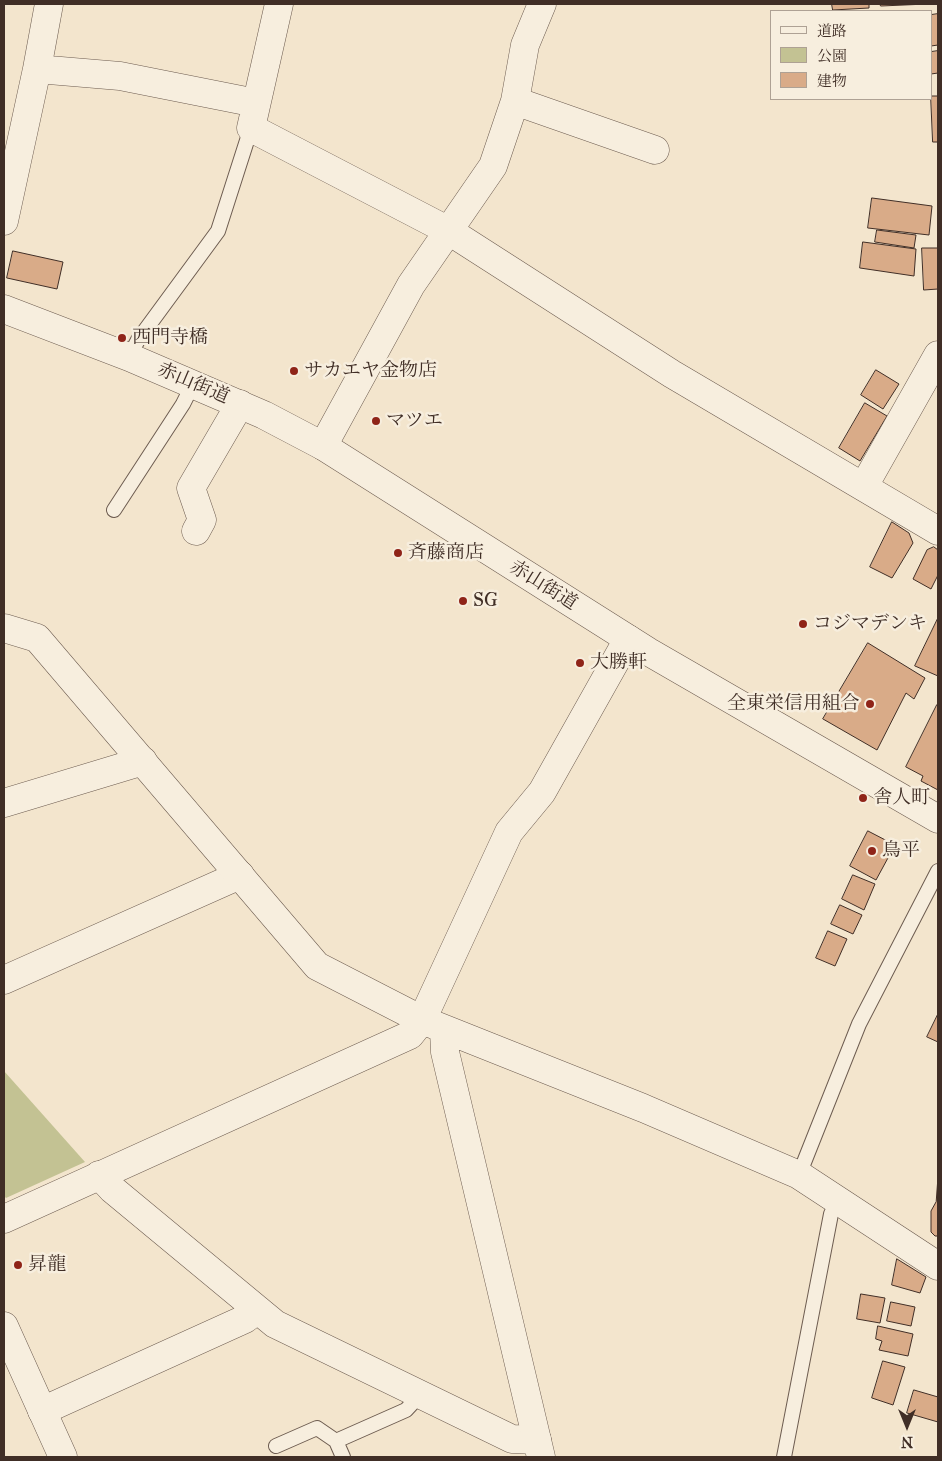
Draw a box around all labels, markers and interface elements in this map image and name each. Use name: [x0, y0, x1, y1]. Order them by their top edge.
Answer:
legend: [770, 10, 932, 100]
text: 道路: [817, 22, 847, 40]
text: 公園: [817, 47, 847, 65]
text: 建物: [817, 72, 847, 90]
place label: 西門寺橋: [132, 327, 208, 349]
marker: 西門寺橋: [116, 332, 128, 344]
street label: 赤山街道: [154, 359, 232, 409]
place label: サカエヤ金物店: [304, 360, 437, 382]
marker: サカエヤ金物店: [288, 365, 300, 377]
place label: マツエ: [386, 410, 443, 432]
marker: マツエ: [370, 415, 382, 427]
place label: 斉藤商店: [408, 542, 484, 564]
marker: 斉藤商店: [392, 547, 404, 559]
street label: 赤山街道: [505, 556, 581, 616]
place label: SG: [473, 590, 498, 612]
marker: SG: [457, 595, 469, 607]
place label: コジマデンキ: [813, 613, 927, 635]
marker: コジマデンキ: [797, 618, 809, 630]
place label: 大勝軒: [590, 652, 647, 674]
marker: 大勝軒: [574, 657, 586, 669]
place label: 全東栄信用組合: [727, 693, 860, 715]
marker: 全東栄信用組合: [864, 698, 876, 710]
place label: 舎人町: [873, 787, 930, 809]
marker: 舎人町: [857, 792, 869, 804]
place label: 鳥平: [882, 840, 920, 862]
marker: 鳥平: [866, 845, 878, 857]
place label: 昇龍: [28, 1254, 66, 1276]
marker: 昇龍: [12, 1259, 24, 1271]
north arrow: [882, 1401, 932, 1451]
text: N: [901, 1433, 913, 1450]

